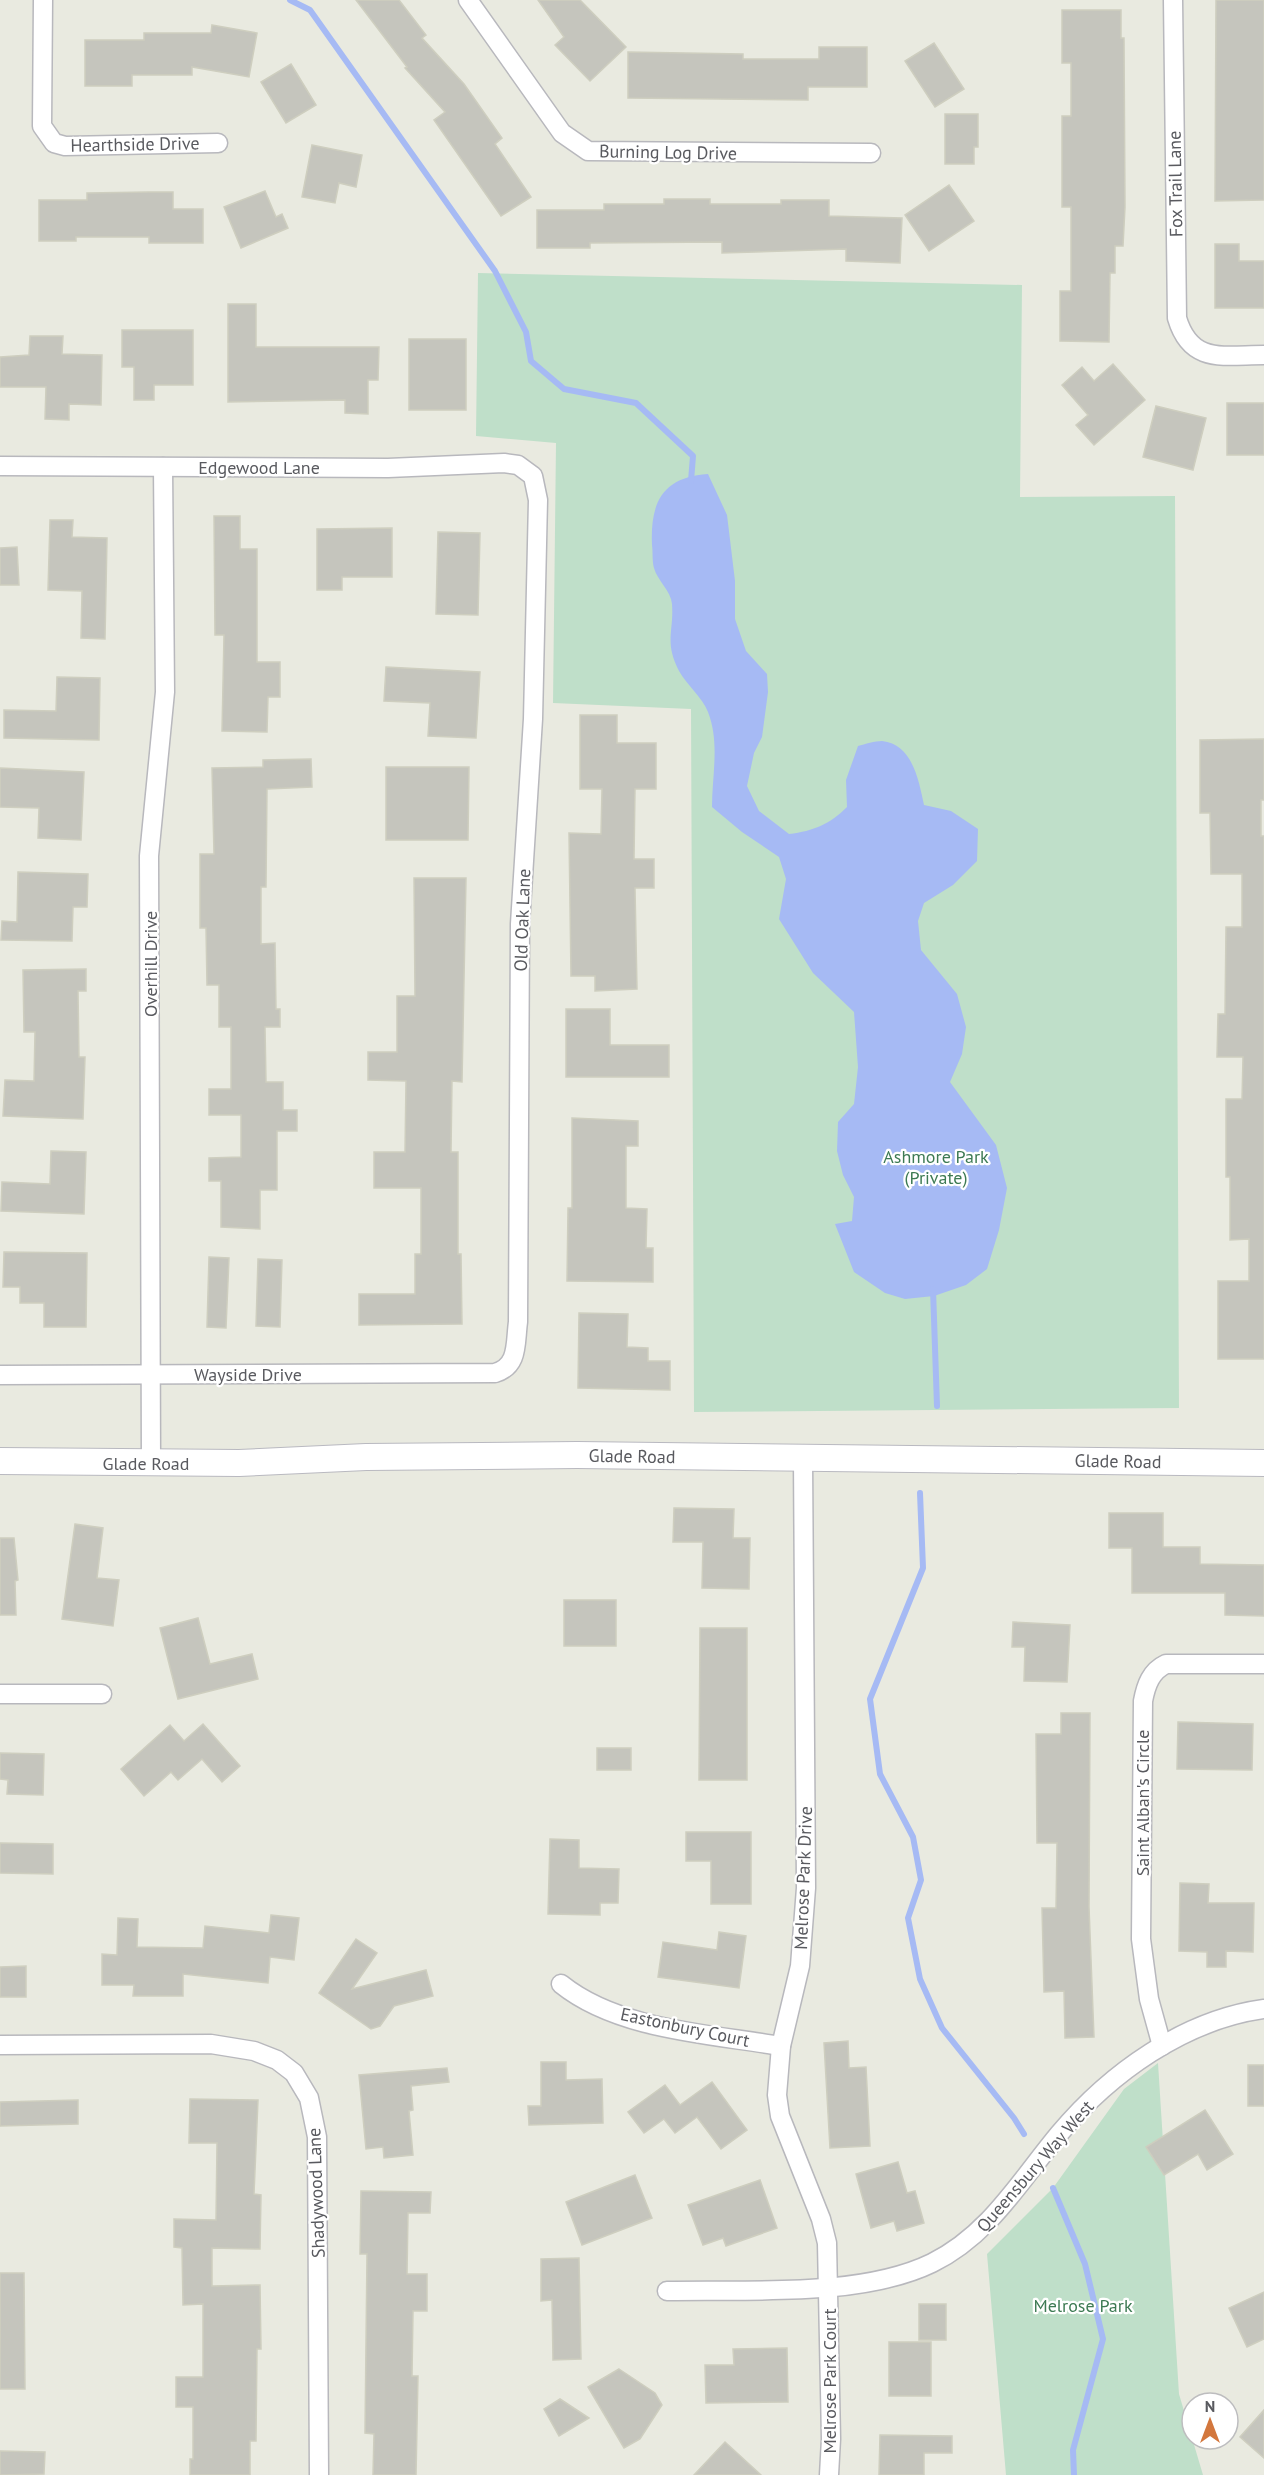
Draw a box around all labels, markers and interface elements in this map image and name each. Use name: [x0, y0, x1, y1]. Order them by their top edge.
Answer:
street label: Hearthside Drive: [70, 131, 200, 157]
street label: Fox Trail Lane: [1163, 131, 1187, 237]
street label: Burning Log Drive: [599, 139, 737, 165]
street label: Edgewood Lane: [198, 456, 320, 479]
street label: Old Oak Lane: [509, 868, 535, 972]
street label: Overhill Drive: [139, 911, 162, 1017]
park label: Ashmore Park (Private): [883, 1145, 989, 1189]
street label: Wayside Drive: [194, 1363, 302, 1386]
street label: Glade Road: [588, 1444, 676, 1468]
street label: Glade Road: [1074, 1449, 1162, 1473]
street label: Glade Road: [103, 1452, 189, 1475]
street label: Saint Alban's Circle: [1131, 1730, 1154, 1876]
street label: Melrose Park Drive: [789, 1806, 817, 1950]
street label: Eastonbury Court: [618, 2002, 752, 2052]
street label: Queensbury Way West: [971, 2095, 1099, 2237]
street label: Shadywood Lane: [302, 2128, 330, 2258]
park label: Melrose Park: [1033, 2294, 1133, 2317]
street label: Melrose Park Court: [818, 2308, 841, 2454]
north arrow: [1180, 2391, 1240, 2451]
text: N: [1205, 2396, 1215, 2416]

